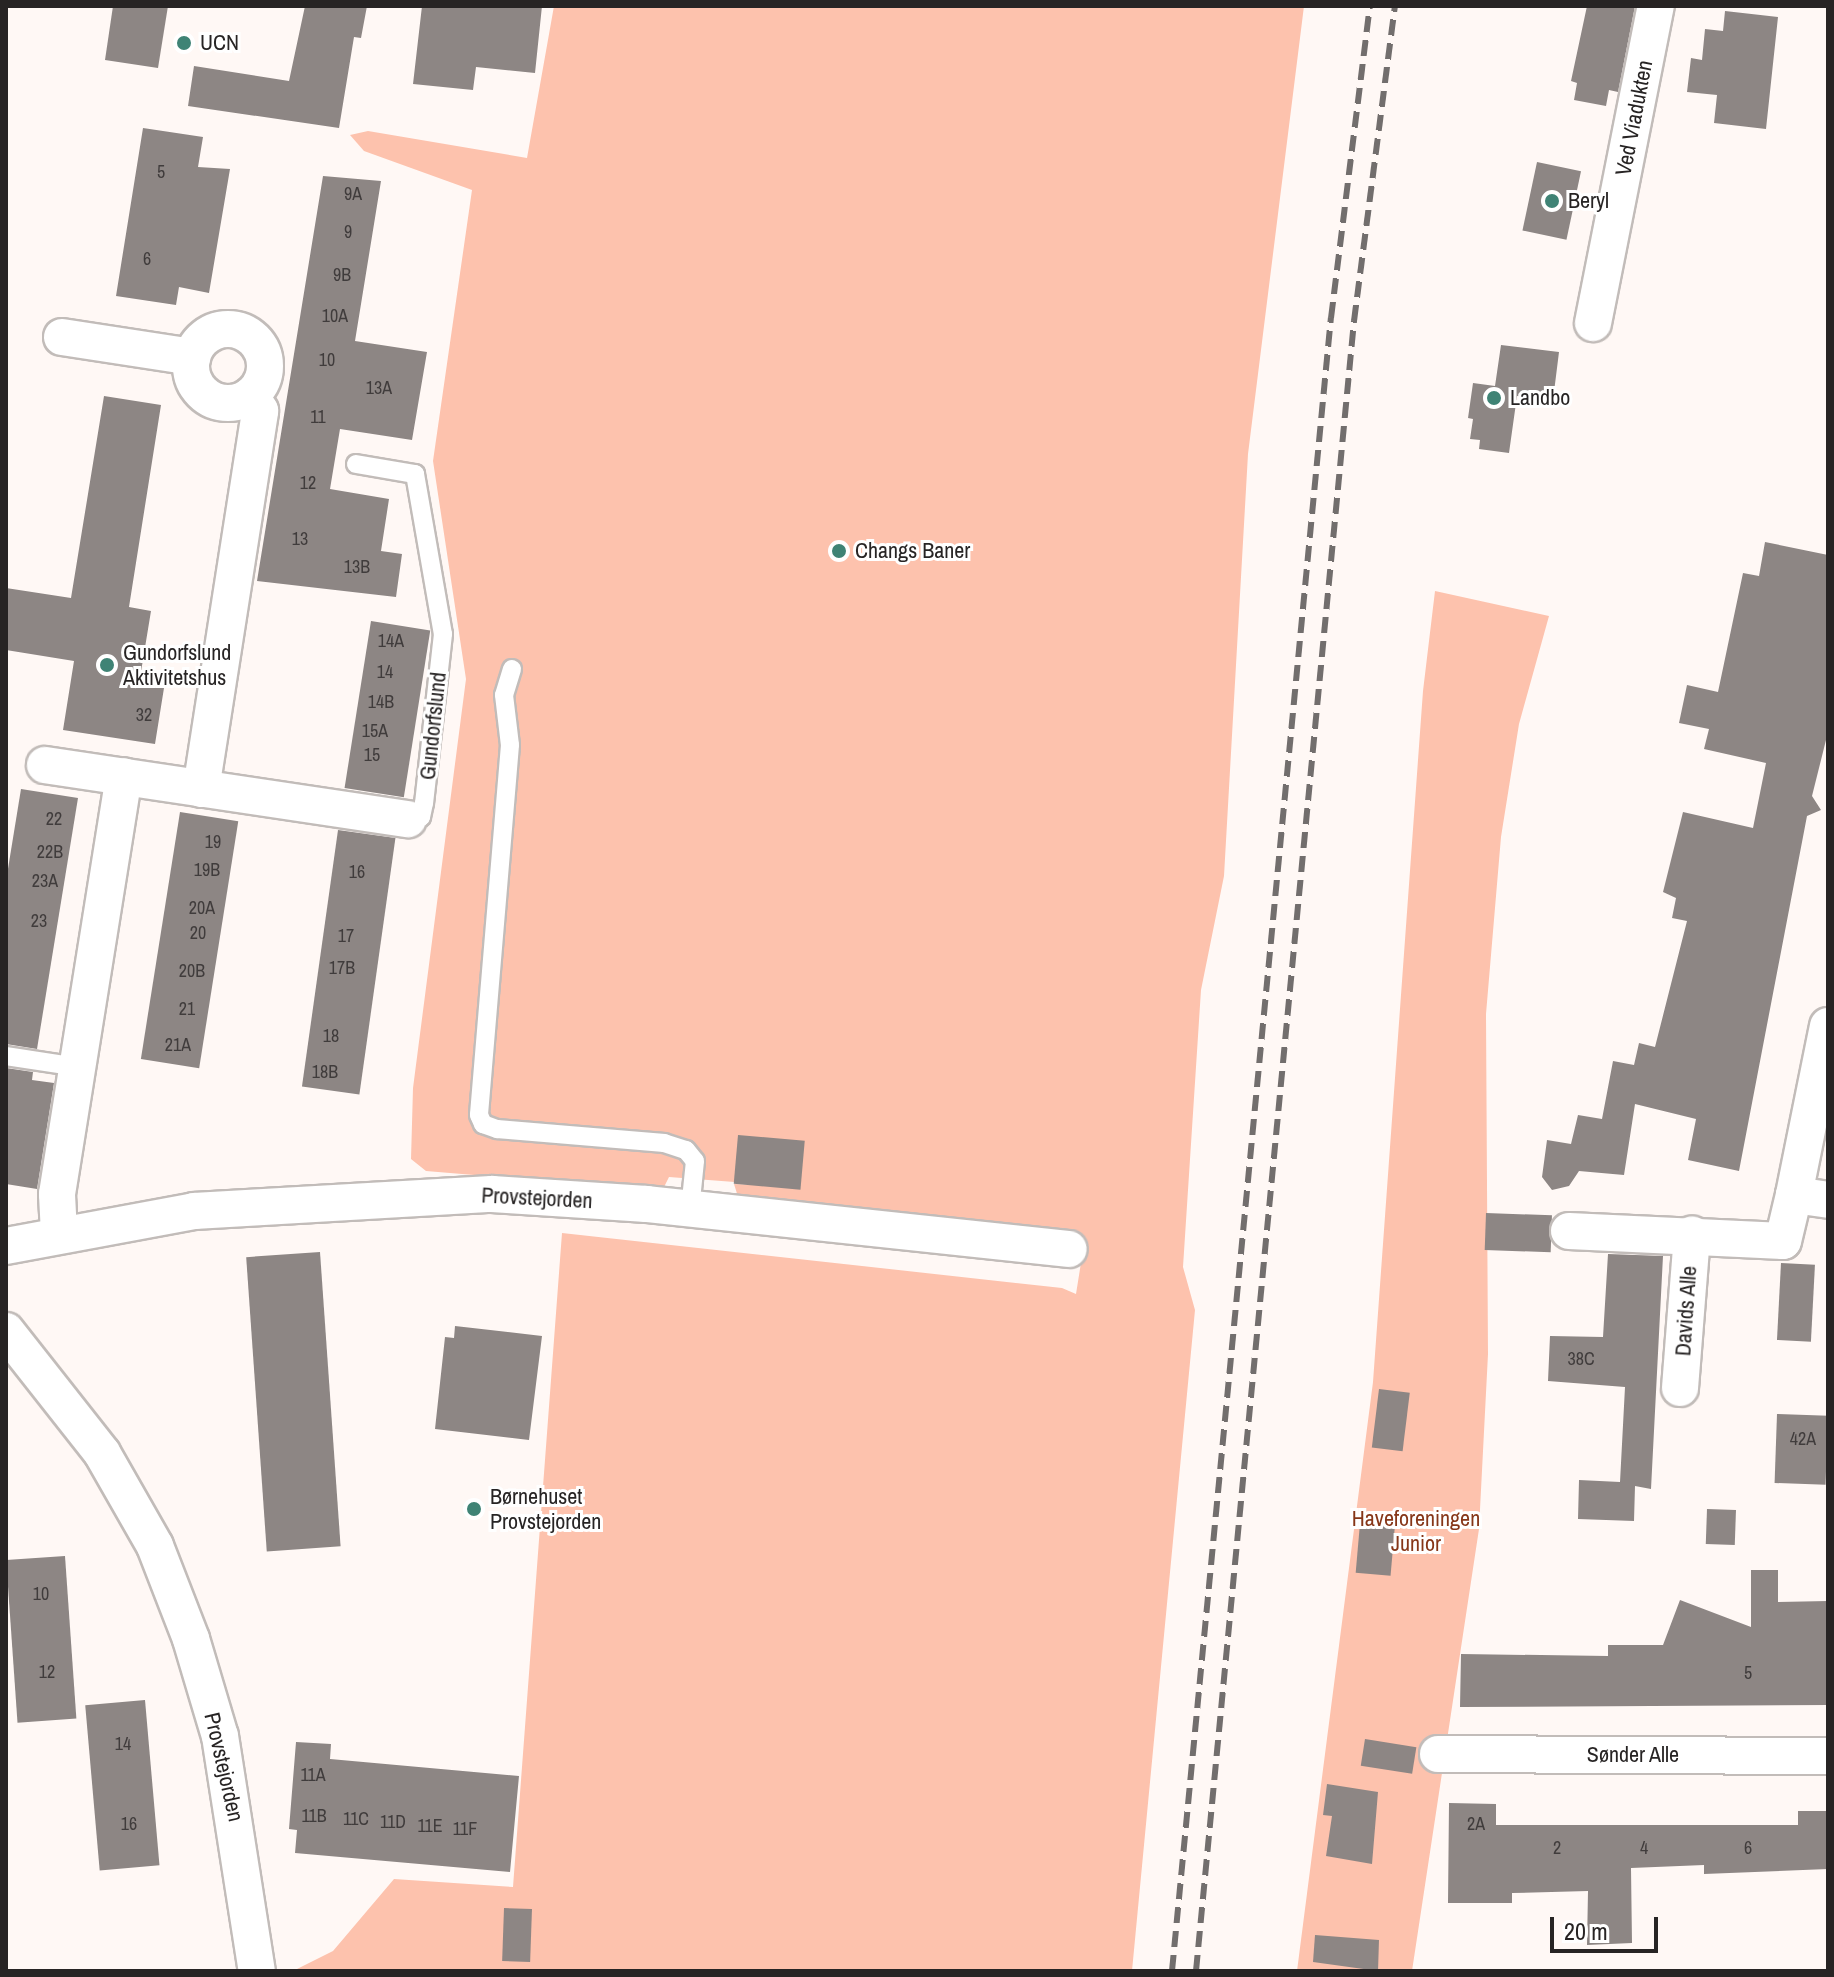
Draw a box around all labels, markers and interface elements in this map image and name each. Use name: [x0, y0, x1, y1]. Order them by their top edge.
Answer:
place label: UCN: [200, 30, 239, 56]
marker: UCN: [175, 34, 193, 52]
street label: Ved Viadukten: [1610, 58, 1658, 178]
house number: 5: [157, 161, 165, 183]
house number: 9A: [344, 183, 362, 205]
place label: Beryl: [1568, 188, 1609, 214]
marker: Beryl: [1543, 192, 1561, 210]
house number: 9: [344, 221, 352, 243]
house number: 6: [143, 248, 151, 270]
house number: 9B: [333, 264, 351, 286]
house number: 10A: [322, 305, 348, 327]
house number: 10: [319, 349, 335, 371]
house number: 13A: [366, 377, 392, 399]
place label: Landbo: [1510, 385, 1570, 411]
marker: Landbo: [1485, 389, 1503, 407]
house number: 11: [310, 406, 326, 428]
house number: 12: [300, 472, 316, 494]
house number: 13: [292, 528, 308, 550]
place label: Changs Baner: [855, 538, 970, 564]
marker: Changs Baner: [830, 542, 848, 560]
house number: 13B: [344, 556, 370, 578]
house number: 14A: [378, 630, 404, 652]
place label: Gundorfslund Aktivitetshus: [123, 639, 231, 690]
marker: Gundorfslund Aktivitetshus: [98, 656, 116, 674]
house number: 14: [377, 661, 393, 683]
street label: Gundorfslund: [414, 671, 452, 781]
house number: 14B: [368, 691, 394, 713]
house number: 32: [136, 704, 152, 726]
house number: 15A: [362, 720, 388, 742]
house number: 15: [364, 744, 380, 766]
house number: 22: [46, 808, 62, 830]
house number: 19: [205, 831, 221, 853]
house number: 22B: [37, 841, 63, 863]
house number: 19B: [194, 859, 220, 881]
house number: 16: [349, 861, 365, 883]
house number: 23A: [32, 870, 58, 892]
house number: 20A: [189, 897, 215, 919]
house number: 23: [31, 910, 47, 932]
house number: 20: [190, 922, 206, 944]
house number: 17: [338, 925, 354, 947]
house number: 17B: [329, 957, 355, 979]
house number: 20B: [179, 960, 205, 982]
house number: 21: [179, 998, 195, 1020]
house number: 18: [323, 1025, 339, 1047]
house number: 21A: [165, 1034, 191, 1056]
house number: 18B: [312, 1061, 338, 1083]
street label: Provstejorden: [481, 1182, 593, 1214]
street label: Davids Alle: [1670, 1265, 1702, 1357]
house number: 38C: [1567, 1348, 1595, 1370]
house number: 42A: [1790, 1428, 1816, 1450]
place label: Børnehuset Provstejorden: [490, 1483, 601, 1534]
marker: Børnehuset Provstejorden: [465, 1500, 483, 1518]
park label: Haveforeningen Junior: [1352, 1505, 1480, 1556]
house number: 10: [33, 1583, 49, 1605]
house number: 12: [39, 1661, 55, 1683]
house number: 5: [1744, 1662, 1752, 1684]
street label: Provstejorden: [199, 1710, 249, 1824]
house number: 14: [115, 1733, 131, 1755]
street label: Sønder Alle: [1586, 1742, 1680, 1768]
house number: 11A: [300, 1764, 326, 1786]
house number: 11B: [301, 1805, 327, 1827]
house number: 11C: [343, 1808, 369, 1830]
house number: 11D: [380, 1811, 406, 1833]
house number: 16: [121, 1813, 137, 1835]
house number: 2A: [1467, 1813, 1485, 1835]
house number: 11E: [417, 1815, 443, 1837]
house number: 11F: [453, 1818, 477, 1840]
house number: 2: [1553, 1837, 1561, 1859]
house number: 4: [1640, 1837, 1648, 1859]
house number: 6: [1744, 1837, 1752, 1859]
scale bar: [1554, 1901, 1662, 1951]
text: 20 m: [1564, 1915, 1608, 1947]

